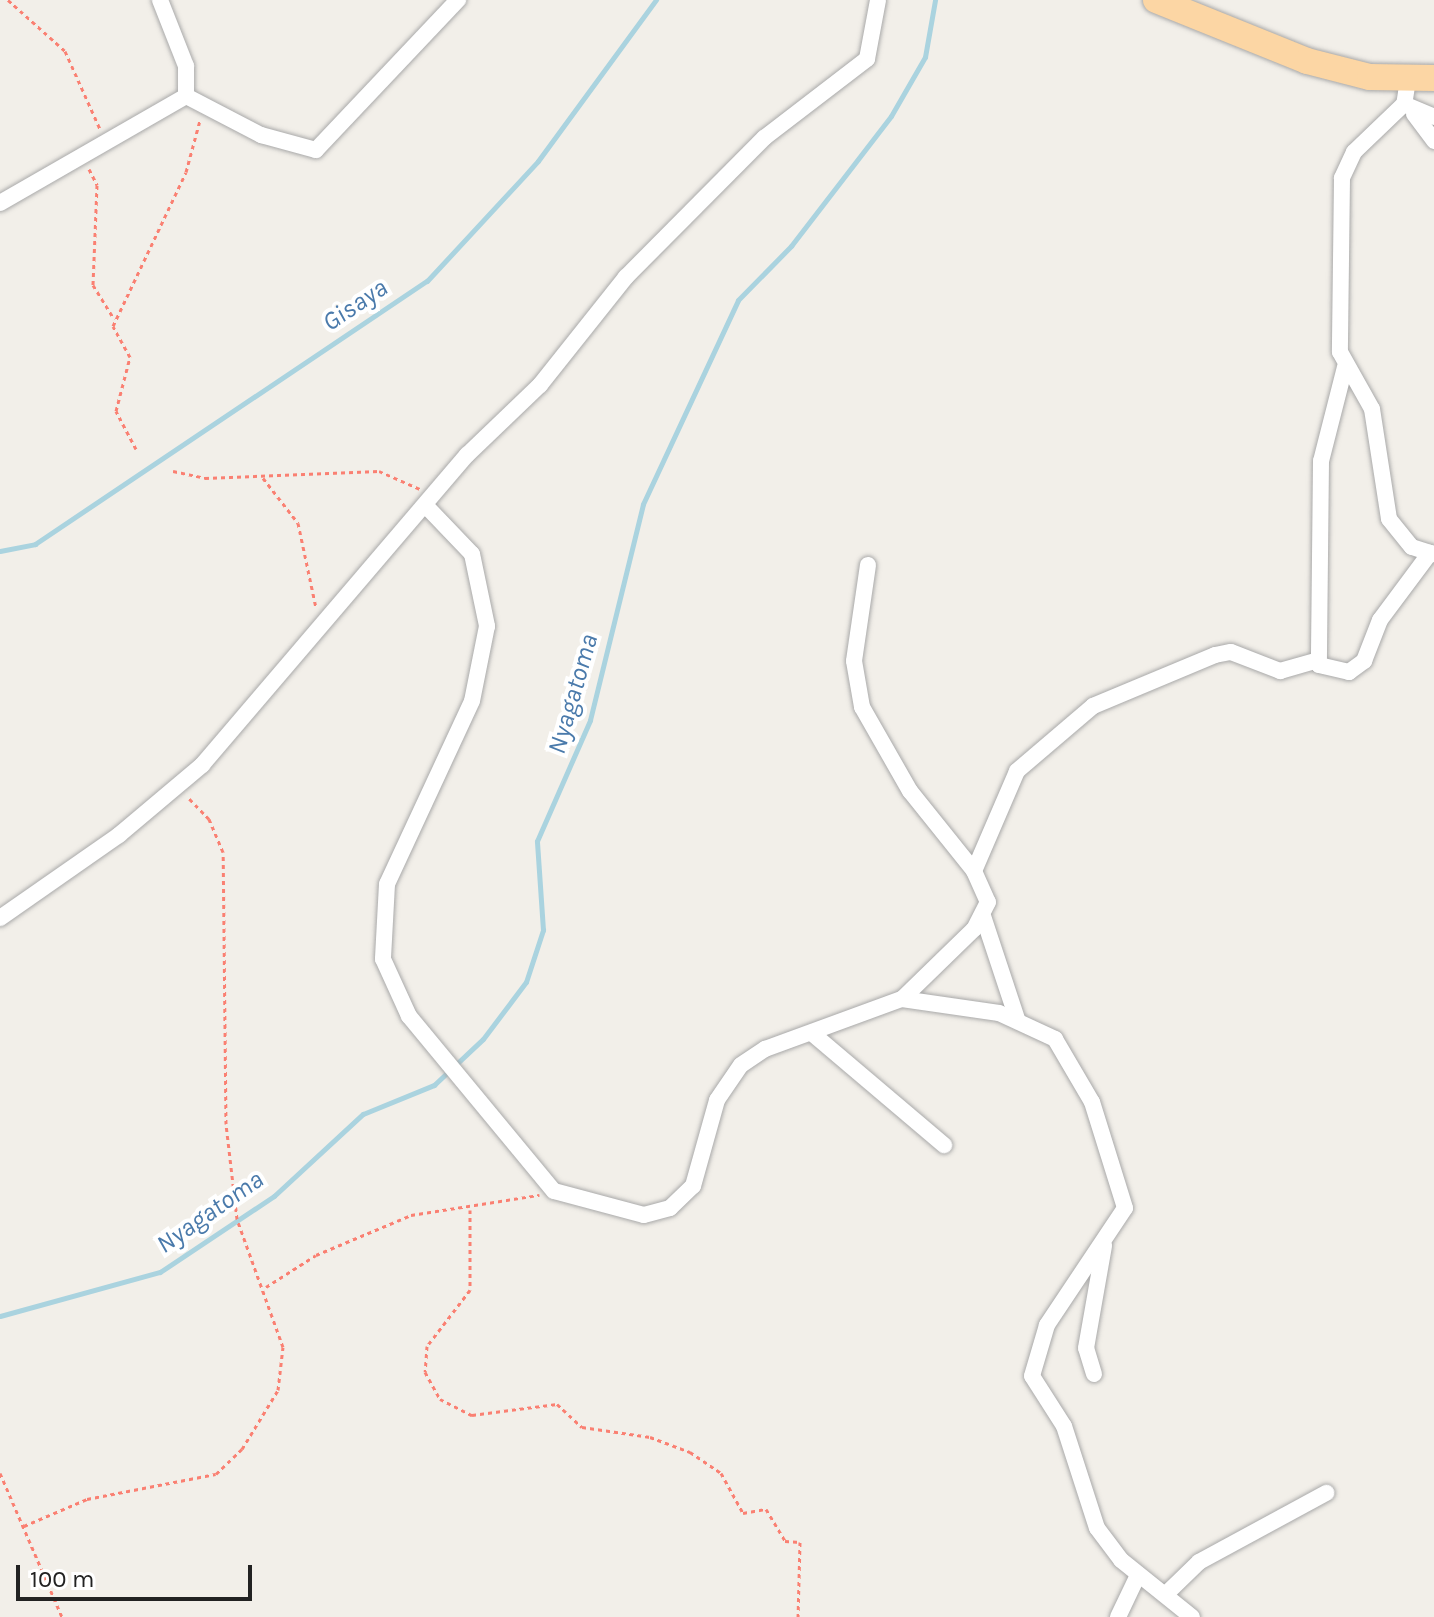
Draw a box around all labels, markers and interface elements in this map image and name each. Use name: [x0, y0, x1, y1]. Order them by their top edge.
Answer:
water label: Gisaya: [316, 272, 394, 338]
water label: Nyagatoma: [541, 630, 605, 758]
water label: Nyagatoma: [151, 1164, 269, 1260]
scale bar: [20, 1549, 256, 1599]
text: 100 m: [30, 1565, 95, 1593]

